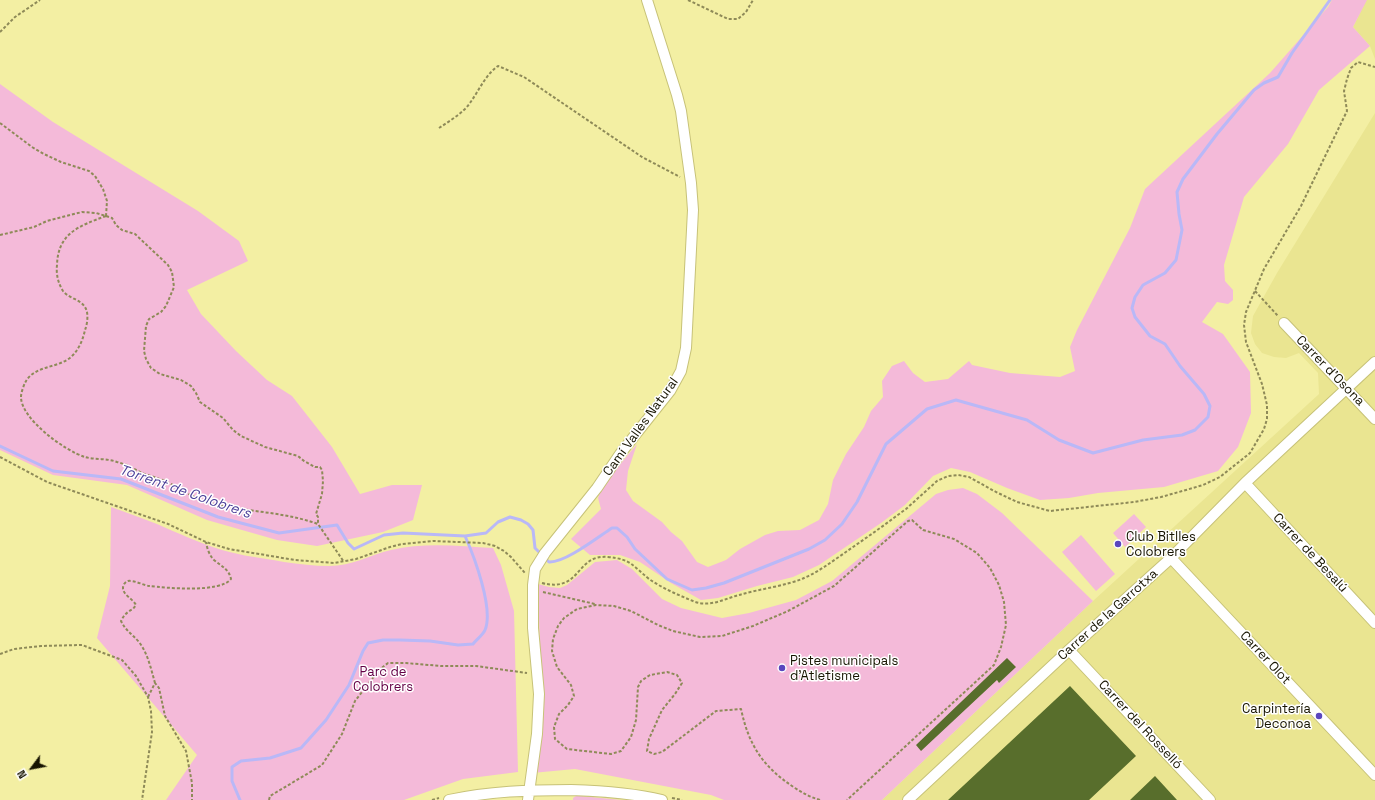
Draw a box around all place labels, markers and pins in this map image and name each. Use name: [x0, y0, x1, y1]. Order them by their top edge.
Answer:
place label: Club Bitlles Colobrers: [1126, 529, 1196, 560]
marker: Club Bitlles Colobrers: [1113, 539, 1123, 549]
place label: Pistes municipals d'Atletisme: [790, 653, 898, 684]
marker: Pistes municipals d'Atletisme: [777, 663, 787, 673]
place label: Carpintería Deconoa: [1242, 701, 1311, 732]
marker: Carpintería Deconoa: [1314, 711, 1324, 721]

